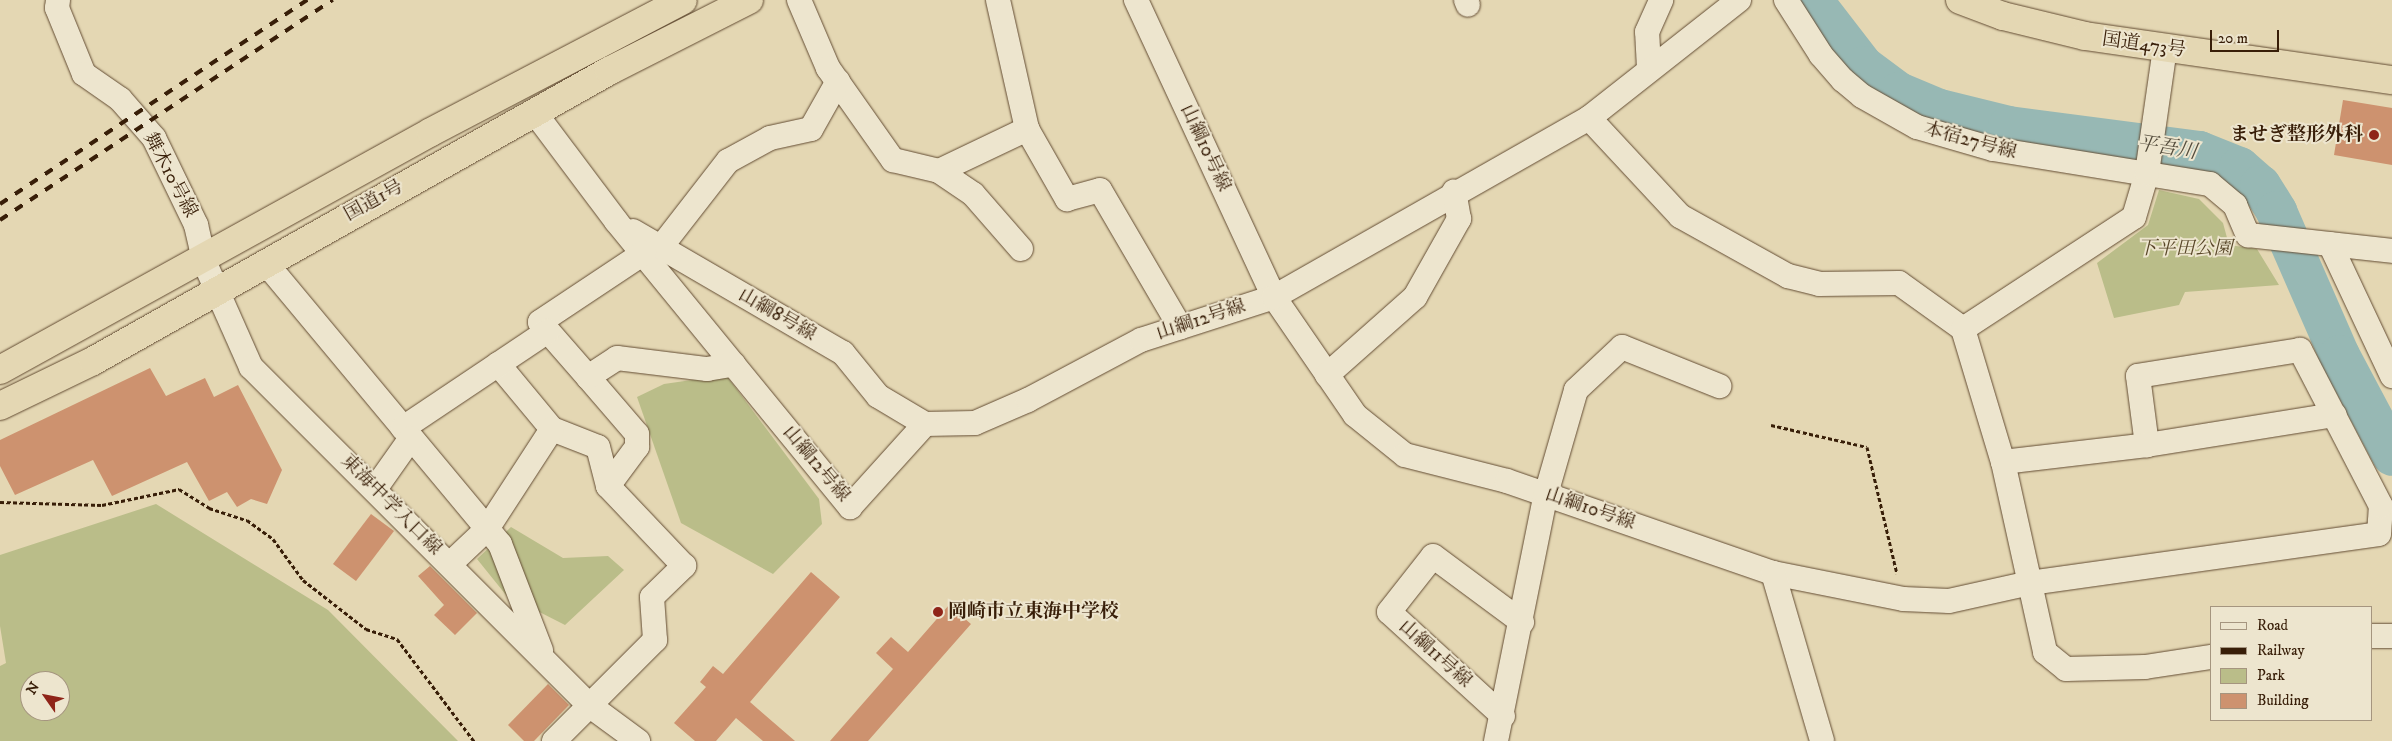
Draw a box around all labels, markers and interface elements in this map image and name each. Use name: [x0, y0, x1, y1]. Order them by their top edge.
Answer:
scale bar: [2212, 20, 2281, 52]
street label: 国道473号: [2101, 28, 2187, 62]
text: 20 m: [2218, 29, 2248, 48]
street label: 山綱10号線: [1175, 101, 1235, 195]
street label: 本宿27号線: [1921, 118, 2019, 164]
place label: ませぎ整形外科: [2230, 124, 2363, 146]
marker: ませぎ整形外科: [2367, 128, 2381, 142]
street label: 舞木10号線: [138, 129, 202, 221]
water label: 平吾川: [2135, 131, 2199, 165]
street label: 国道1号: [340, 176, 408, 226]
park label: 下平田公園: [2138, 238, 2232, 260]
street label: 山綱8号線: [734, 284, 820, 346]
street label: 山綱12号線: [1154, 295, 1248, 345]
street label: 山綱12号線: [778, 421, 854, 507]
street label: 東海中学入口線: [336, 450, 446, 560]
street label: 山綱10号線: [1542, 483, 1638, 535]
place label: 岡崎市立東海中学校: [948, 601, 1119, 623]
marker: 岡崎市立東海中学校: [932, 606, 944, 618]
legend: [2210, 606, 2372, 721]
street label: 山綱11号線: [1394, 615, 1476, 693]
text: Road: [2257, 616, 2288, 635]
text: Railway: [2257, 641, 2305, 660]
text: Park: [2257, 666, 2285, 685]
north arrow: [20, 671, 70, 721]
text: N: [23, 679, 44, 698]
text: Building: [2257, 691, 2309, 710]

